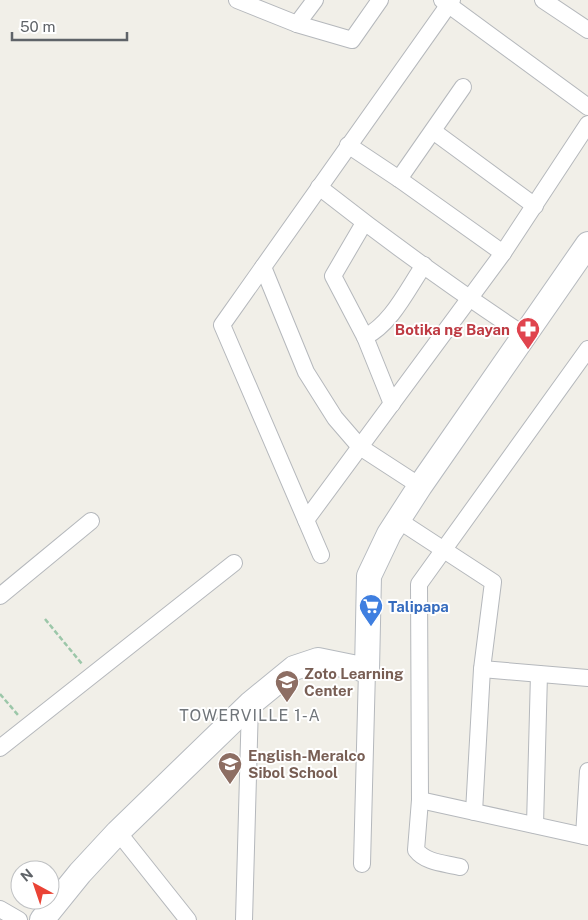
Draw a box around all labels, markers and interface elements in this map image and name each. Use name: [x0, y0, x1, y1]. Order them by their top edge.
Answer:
scale bar: [12, 10, 128, 42]
text: 50 m: [20, 18, 55, 35]
pharmacy icon: Botika ng Bayan: [515, 316, 541, 350]
place label: Botika ng Bayan: [395, 321, 510, 338]
supermarket icon: Talipapa: [358, 593, 384, 627]
place label: Talipapa: [388, 598, 449, 615]
place label: Zoto Learning Center: [304, 665, 404, 699]
school or university icon: Zoto Learning Center: [274, 669, 300, 703]
district label: TOWERVILLE 1-A: [179, 706, 321, 725]
place label: English-Meralco Sibol School: [248, 747, 366, 781]
school or university icon: English-Meralco Sibol School: [217, 751, 243, 785]
north arrow: [10, 860, 60, 910]
text: N: [17, 865, 36, 885]

